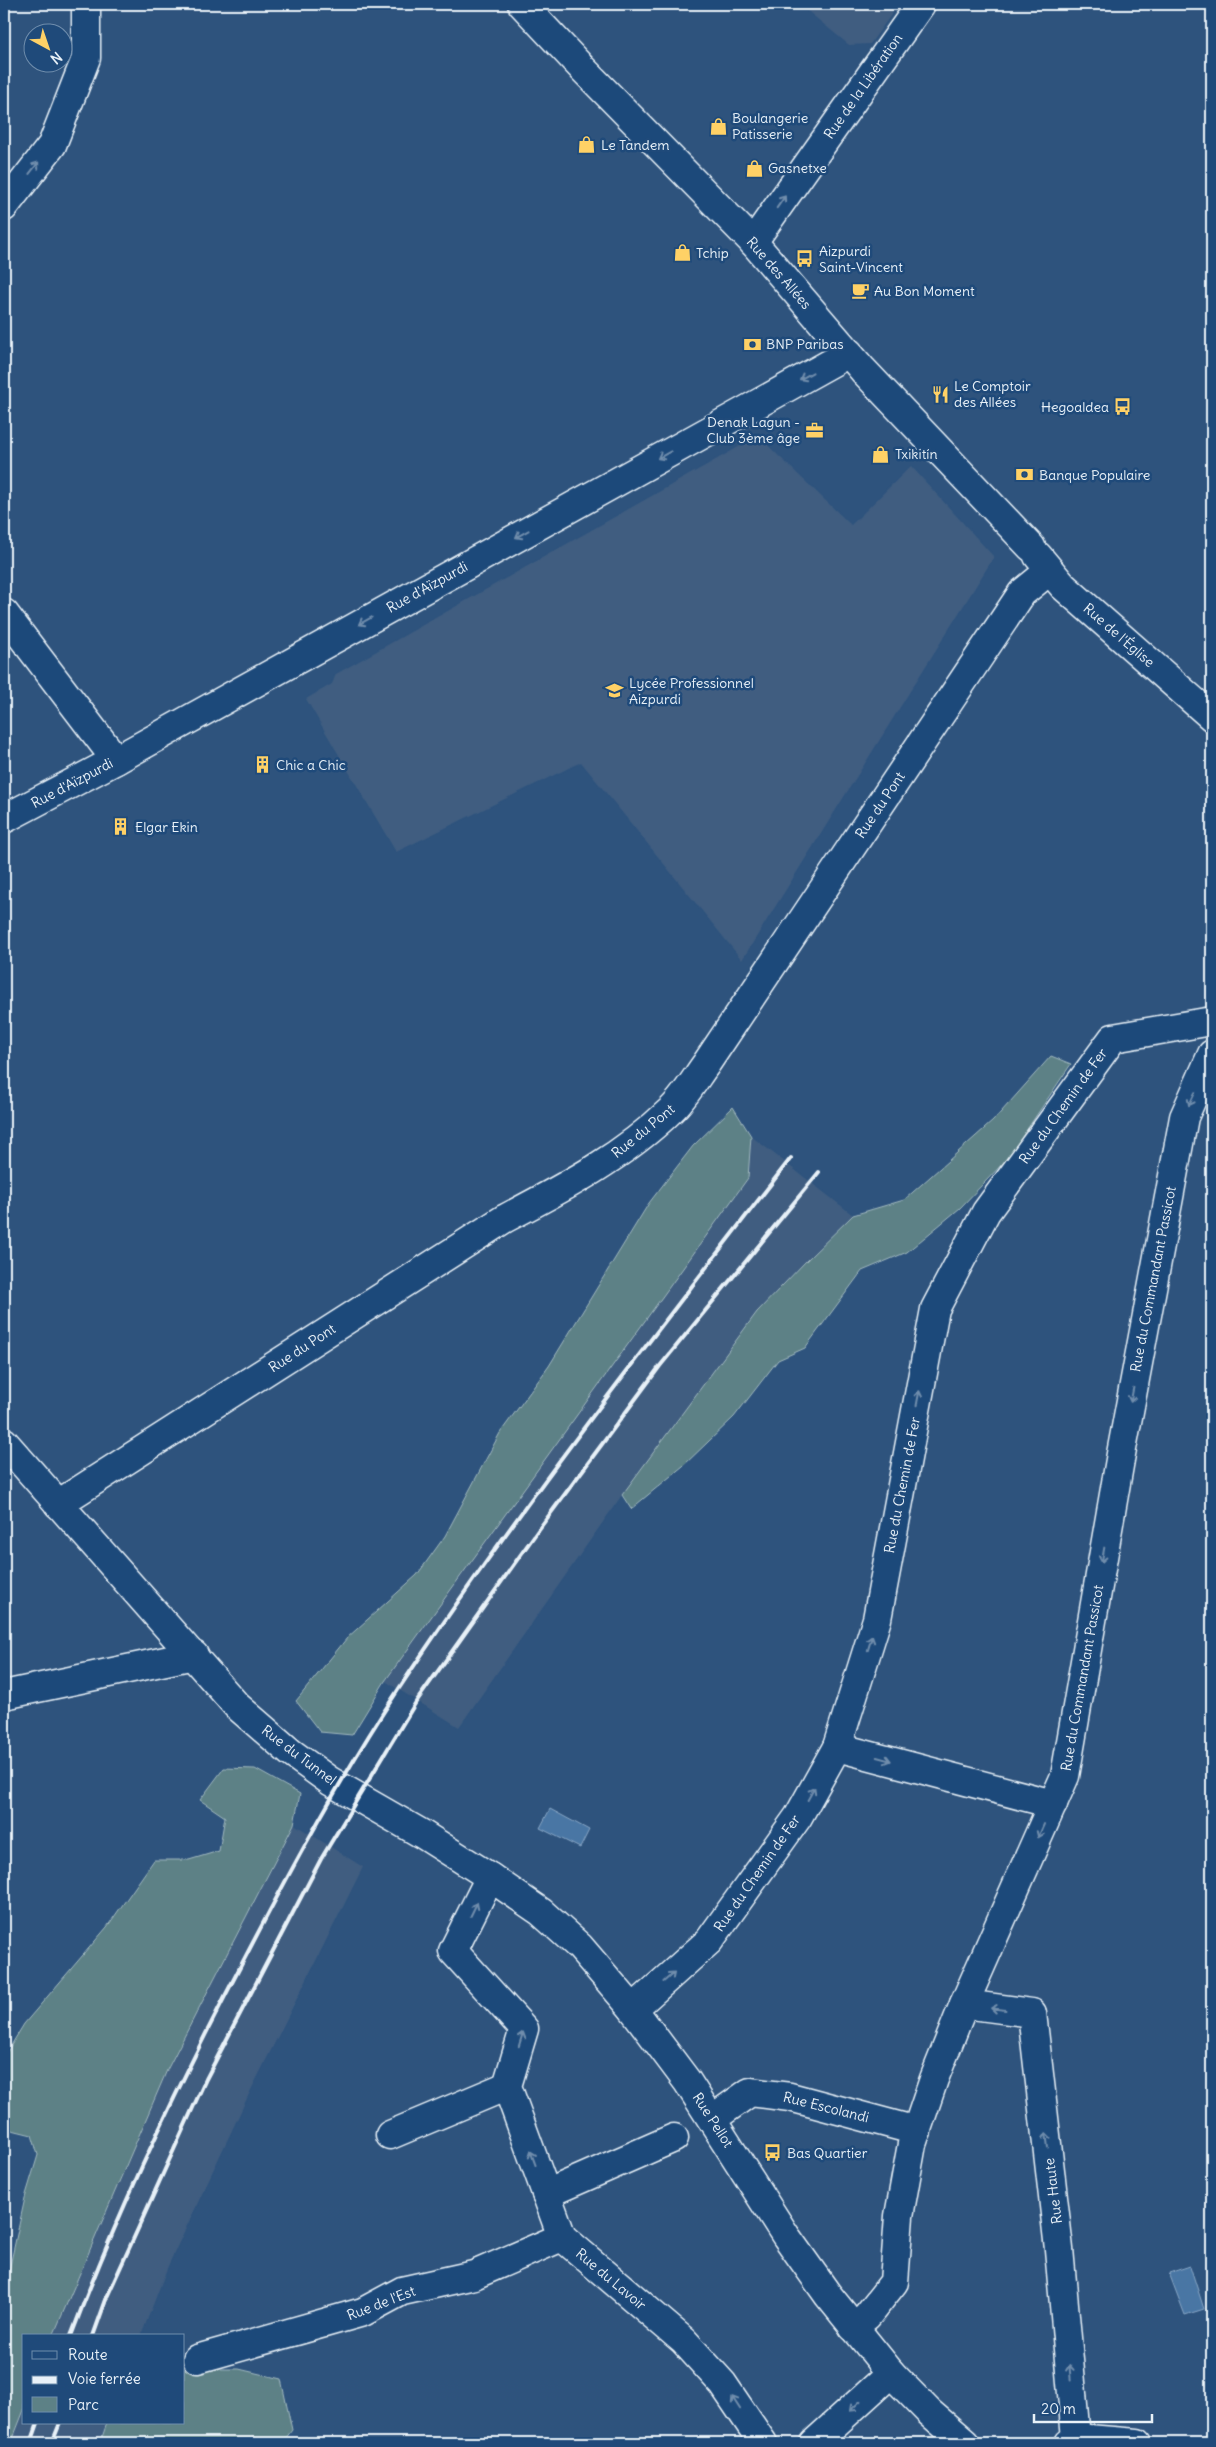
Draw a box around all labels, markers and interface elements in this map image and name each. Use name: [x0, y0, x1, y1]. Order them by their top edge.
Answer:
north arrow: [22, 22, 72, 72]
street label: Rue de la Libération: [820, 30, 906, 142]
text: N: [47, 48, 66, 68]
place label: Boulangerie Patisserie: [732, 109, 808, 143]
shop icon: Boulangerie Patisserie: [708, 116, 728, 136]
shop icon: Le Tandem: [577, 135, 597, 155]
place label: Le Tandem: [601, 136, 670, 154]
shop icon: Gasnetxe: [744, 158, 764, 178]
place label: Gasnetxe: [768, 159, 827, 177]
one-way arrow: [29, 161, 39, 175]
one-way arrow: [776, 195, 786, 209]
street label: Rue des Allées: [743, 233, 815, 313]
place label: Aizpurdi Saint-Vincent: [819, 242, 903, 276]
shop icon: Tchip: [672, 243, 692, 263]
place label: Tchip: [696, 244, 729, 262]
bus stop icon: Aizpurdi Saint-Vincent: [795, 249, 815, 269]
cafe icon: Au Bon Moment: [850, 281, 870, 301]
place label: Au Bon Moment: [874, 282, 975, 300]
bank icon: BNP Paribas: [742, 334, 762, 354]
place label: BNP Paribas: [766, 335, 844, 353]
one-way arrow: [799, 371, 814, 381]
place label: Le Comptoir des Allées: [954, 377, 1031, 411]
restaurant icon: Le Comptoir des Allées: [930, 384, 950, 404]
bus stop icon: Hegoaldea: [1113, 397, 1133, 417]
place label: Hegoaldea: [1041, 398, 1109, 416]
place label: Denak Lagun - Club 3ème âge: [706, 413, 800, 447]
office icon: Denak Lagun - Club 3ème âge: [804, 420, 824, 440]
shop icon: Txikitín: [871, 444, 891, 464]
place label: Txikitín: [895, 445, 938, 463]
one-way arrow: [657, 450, 672, 460]
bank icon: Banque Populaire: [1015, 465, 1035, 485]
place label: Banque Populaire: [1039, 466, 1150, 484]
one-way arrow: [515, 529, 530, 539]
street label: Rue d'Aïzpurdi: [383, 557, 471, 617]
street label: Rue de l'Église: [1080, 599, 1158, 671]
one-way arrow: [358, 617, 373, 627]
place label: Lycée Professionnel Aizpurdi: [629, 674, 754, 708]
school or university icon: Lycée Professionnel Aizpurdi: [605, 681, 625, 701]
street label: Rue d'Aïzpurdi: [28, 754, 116, 812]
building icon: Chic a Chic: [252, 755, 272, 775]
place label: Chic a Chic: [276, 756, 346, 774]
street label: Rue du Pont: [851, 768, 909, 842]
building icon: Elgar Ekin: [111, 817, 131, 837]
place label: Elgar Ekin: [135, 818, 198, 836]
street label: Rue du Chemin de Fer: [1015, 1044, 1111, 1167]
one-way arrow: [1186, 1091, 1196, 1106]
street label: Rue du Pont: [608, 1100, 679, 1162]
street label: Rue du Commandant Passicot: [1126, 1184, 1180, 1373]
street label: Rue du Pont: [265, 1320, 339, 1376]
one-way arrow: [1126, 1386, 1136, 1402]
one-way arrow: [914, 1391, 923, 1407]
street label: Rue du Chemin de Fer: [880, 1415, 924, 1555]
one-way arrow: [1098, 1546, 1108, 1562]
street label: Rue du Commandant Passicot: [1057, 1583, 1107, 1773]
one-way arrow: [865, 1636, 875, 1652]
street label: Rue du Tunnel: [258, 1721, 340, 1789]
one-way arrow: [875, 1755, 891, 1765]
one-way arrow: [806, 1787, 816, 1802]
street label: Rue du Chemin de Fer: [710, 1811, 804, 1935]
one-way arrow: [1035, 1823, 1045, 1838]
one-way arrow: [470, 1902, 479, 1917]
one-way arrow: [663, 1971, 676, 1983]
one-way arrow: [990, 2004, 1006, 2014]
one-way arrow: [516, 2031, 526, 2047]
street label: Rue Escolandi: [781, 2088, 871, 2126]
street label: Rue Pellot: [689, 2089, 738, 2151]
one-way arrow: [1042, 2133, 1052, 2149]
bus stop icon: Bas Quartier: [763, 2143, 783, 2163]
place label: Bas Quartier: [787, 2144, 868, 2162]
one-way arrow: [528, 2151, 537, 2166]
street label: Rue Haute: [1040, 2157, 1066, 2225]
street label: Rue du Lavoir: [572, 2244, 650, 2314]
street label: Rue de l'Est: [344, 2282, 418, 2324]
legend: [22, 2334, 185, 2424]
text: Route: [68, 2345, 108, 2364]
one-way arrow: [1065, 2364, 1075, 2380]
text: Voie ferrée: [68, 2369, 141, 2388]
scale bar: [1034, 2392, 1151, 2424]
text: Parc: [68, 2395, 99, 2414]
one-way arrow: [731, 2396, 741, 2410]
text: 20 m: [1041, 2399, 1076, 2418]
one-way arrow: [848, 2400, 861, 2412]

